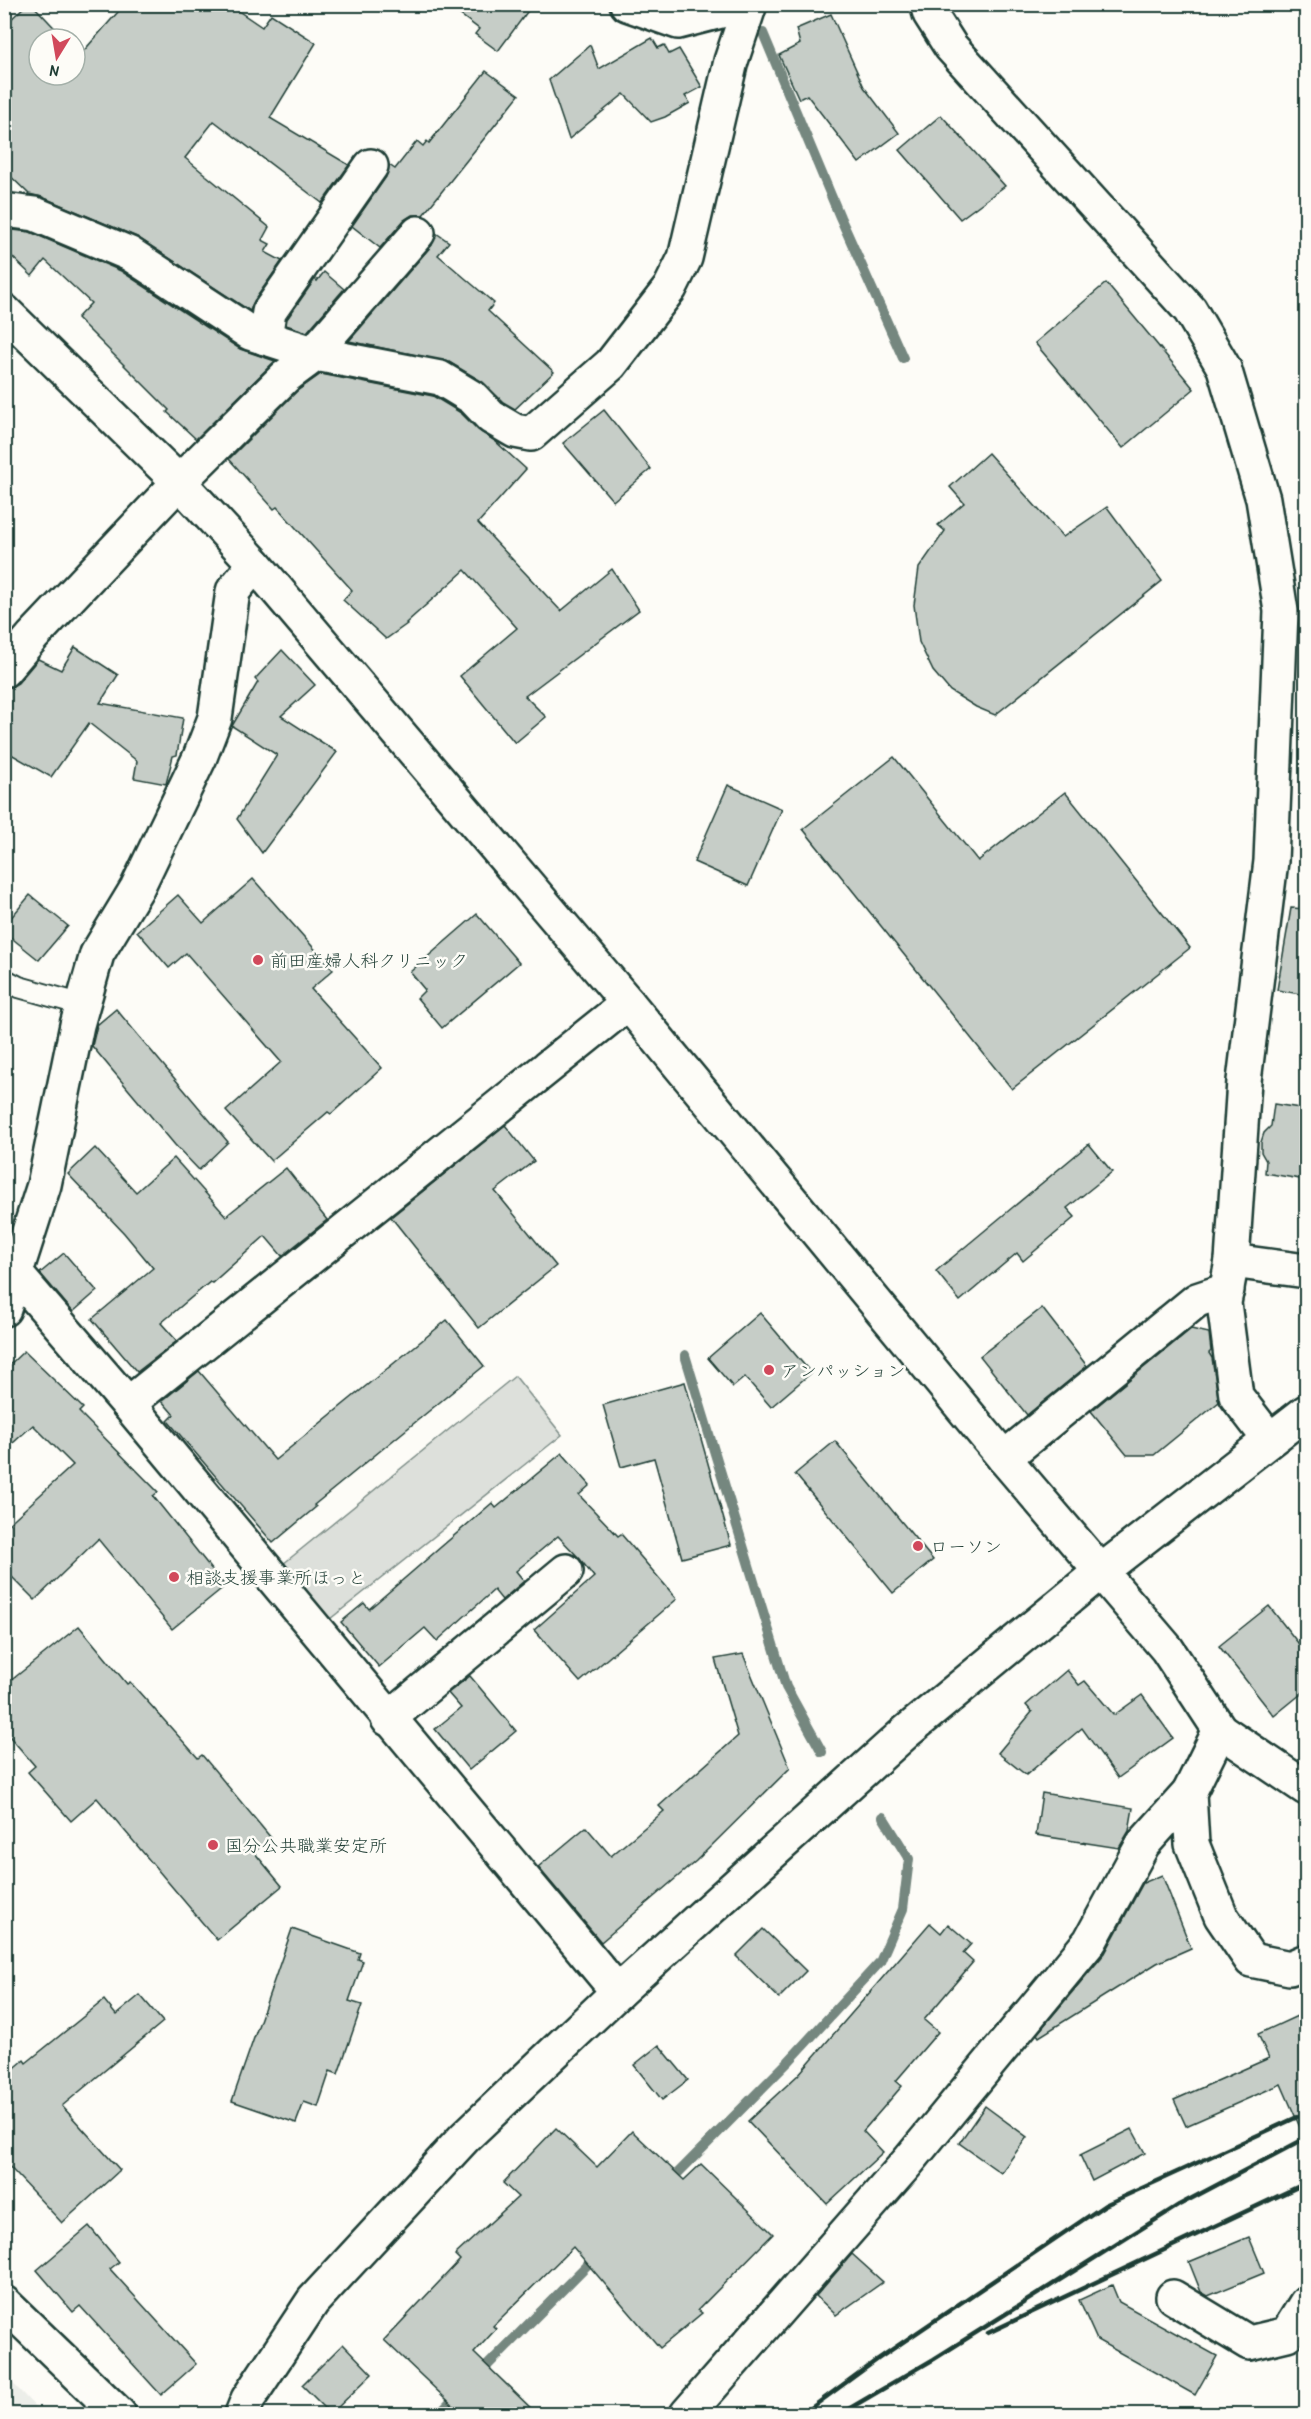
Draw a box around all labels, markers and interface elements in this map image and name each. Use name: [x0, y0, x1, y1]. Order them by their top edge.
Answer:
north arrow: [27, 27, 87, 87]
text: N: [47, 60, 60, 83]
place label: 前田産婦人科クリニック: [270, 948, 468, 973]
marker: 前田産婦人科クリニック: [251, 953, 265, 967]
place label: アンパッション: [781, 1358, 906, 1383]
marker: アンパッション: [762, 1363, 776, 1377]
place label: ローソン: [930, 1534, 1002, 1559]
marker: ローソン: [911, 1539, 925, 1553]
place label: 相談支援事業所ほっと: [186, 1565, 366, 1590]
marker: 相談支援事業所ほっと: [167, 1570, 181, 1584]
place label: 国分公共職業安定所: [225, 1833, 387, 1858]
marker: 国分公共職業安定所: [206, 1838, 220, 1852]

